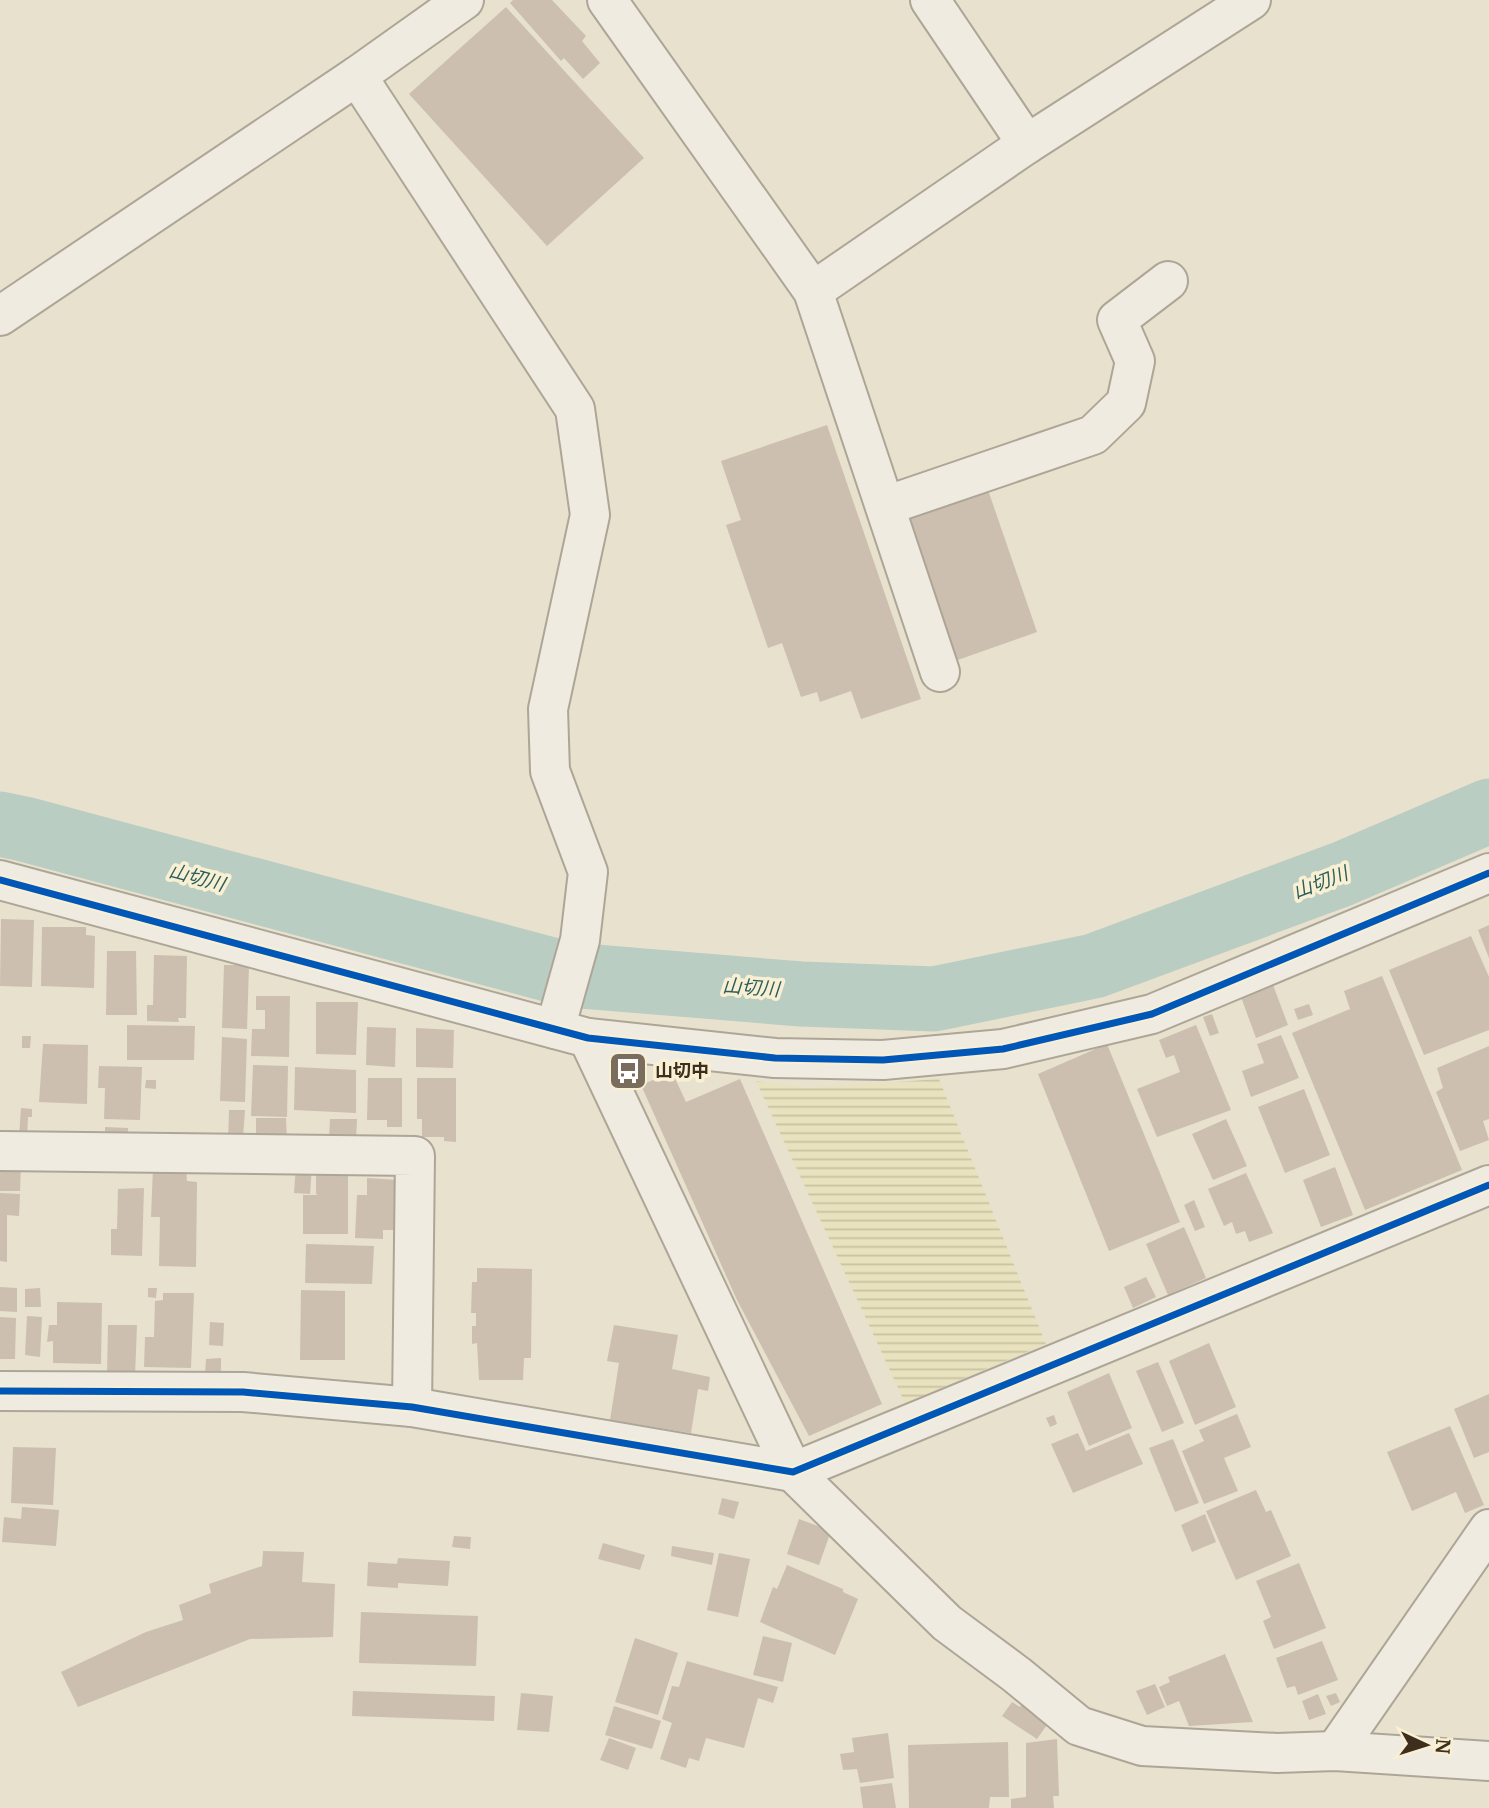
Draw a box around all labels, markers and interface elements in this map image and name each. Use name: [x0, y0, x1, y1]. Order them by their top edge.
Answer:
water label: 山切川: [166, 858, 230, 896]
water label: 山切川: [1289, 860, 1353, 903]
water label: 山切川: [722, 973, 782, 1001]
bus stop icon: 山切中: [607, 1050, 649, 1092]
place label: 山切中: [655, 1059, 709, 1082]
north arrow: [1391, 1710, 1461, 1780]
text: N: [1430, 1738, 1455, 1755]

